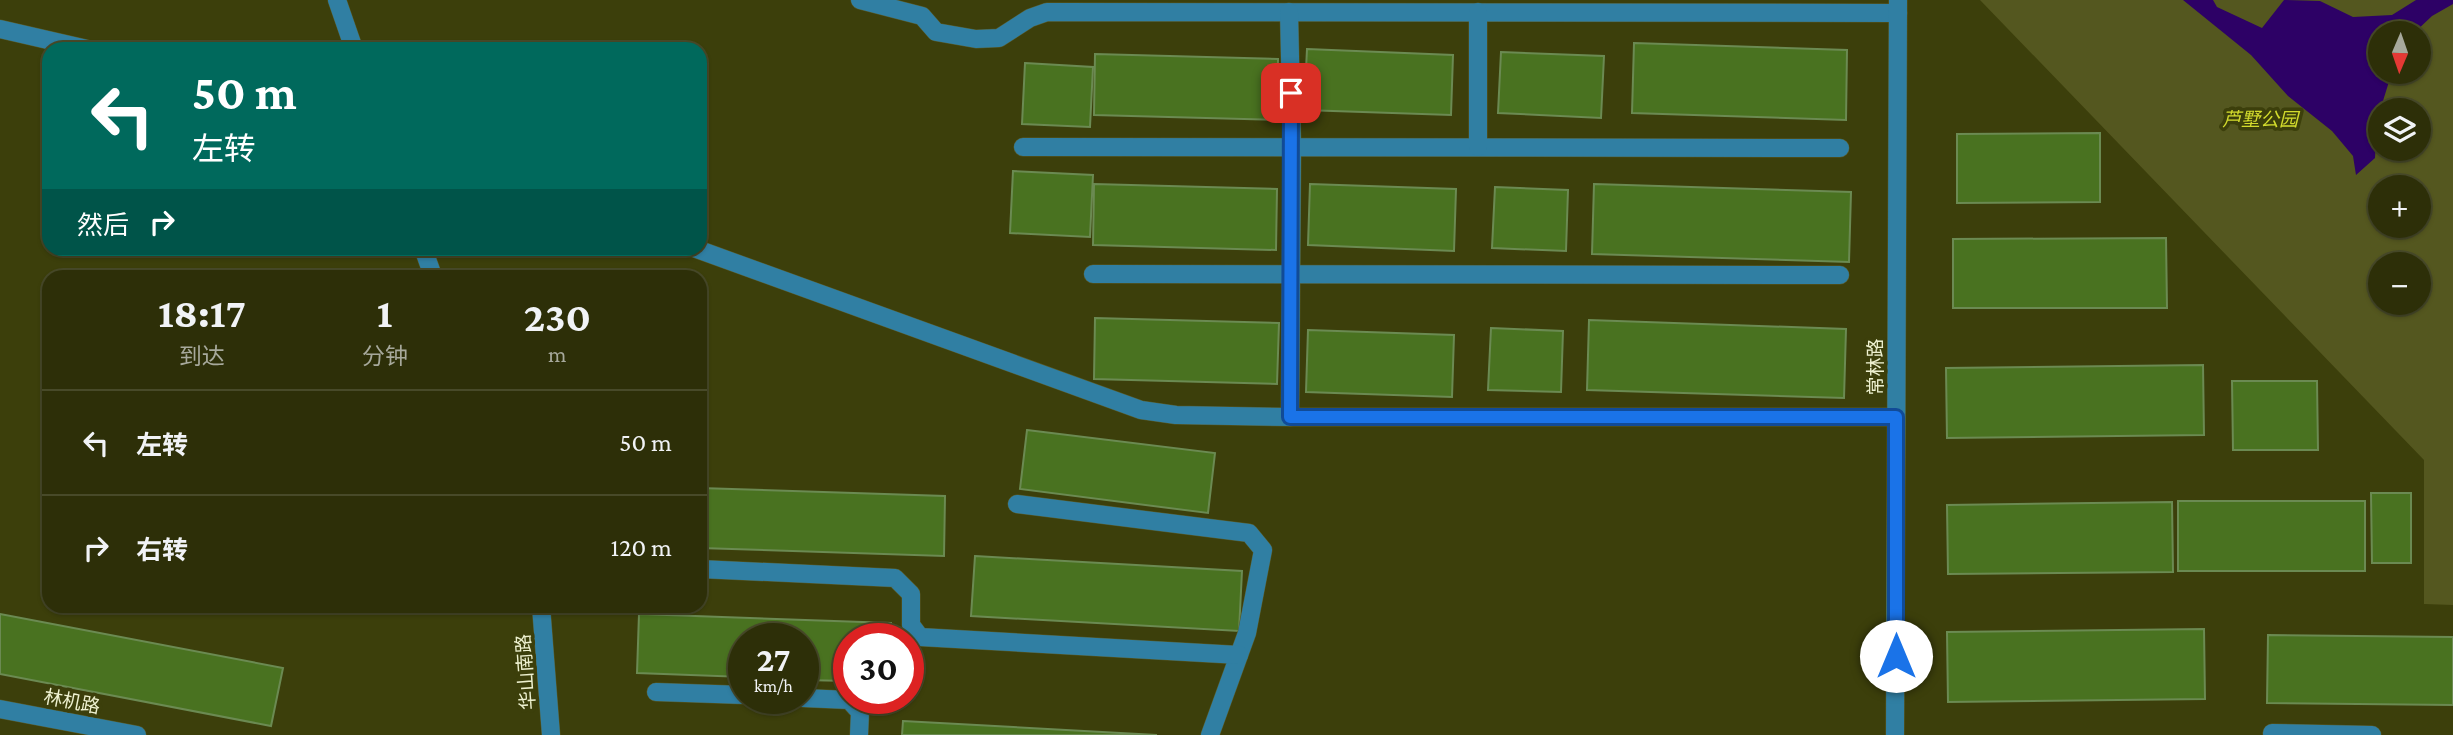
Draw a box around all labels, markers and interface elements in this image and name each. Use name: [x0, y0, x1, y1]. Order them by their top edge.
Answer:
north arrow: [2368, 21, 2431, 84]
map controls: [2368, 21, 2431, 315]
pin: [1261, 63, 1321, 123]
text: 50 m: [192, 65, 297, 120]
icon: left: [77, 70, 168, 161]
icon: arrive: [1272, 74, 1310, 112]
button: layers: [2368, 98, 2431, 161]
park label: 芦墅公园: [2222, 109, 2301, 130]
text: 左转: [192, 131, 256, 167]
button: +: [2368, 175, 2431, 238]
icon: right: [143, 203, 181, 241]
text: 然后: [77, 211, 129, 240]
button: −: [2368, 252, 2431, 315]
text: 18:17: [158, 289, 246, 336]
text: 1: [377, 289, 393, 336]
text: 230: [524, 293, 591, 340]
street label: 常林路: [1865, 338, 1886, 396]
text: m: [548, 341, 567, 367]
text: 到达: [179, 343, 225, 369]
text: 分钟: [362, 343, 408, 369]
icon: left: [77, 424, 115, 462]
text: 50 m: [619, 428, 672, 457]
text: 左转: [136, 431, 188, 460]
icon: right: [77, 529, 115, 567]
text: 120 m: [611, 533, 672, 562]
text: 右转: [136, 536, 188, 565]
position arrow: [1859, 619, 1933, 693]
speed limit sign: 30: [833, 623, 924, 714]
street label: 华山南路: [512, 633, 539, 711]
text: 27: [757, 640, 790, 679]
text: km/h: [754, 676, 793, 696]
street label: 林机路: [42, 686, 102, 717]

